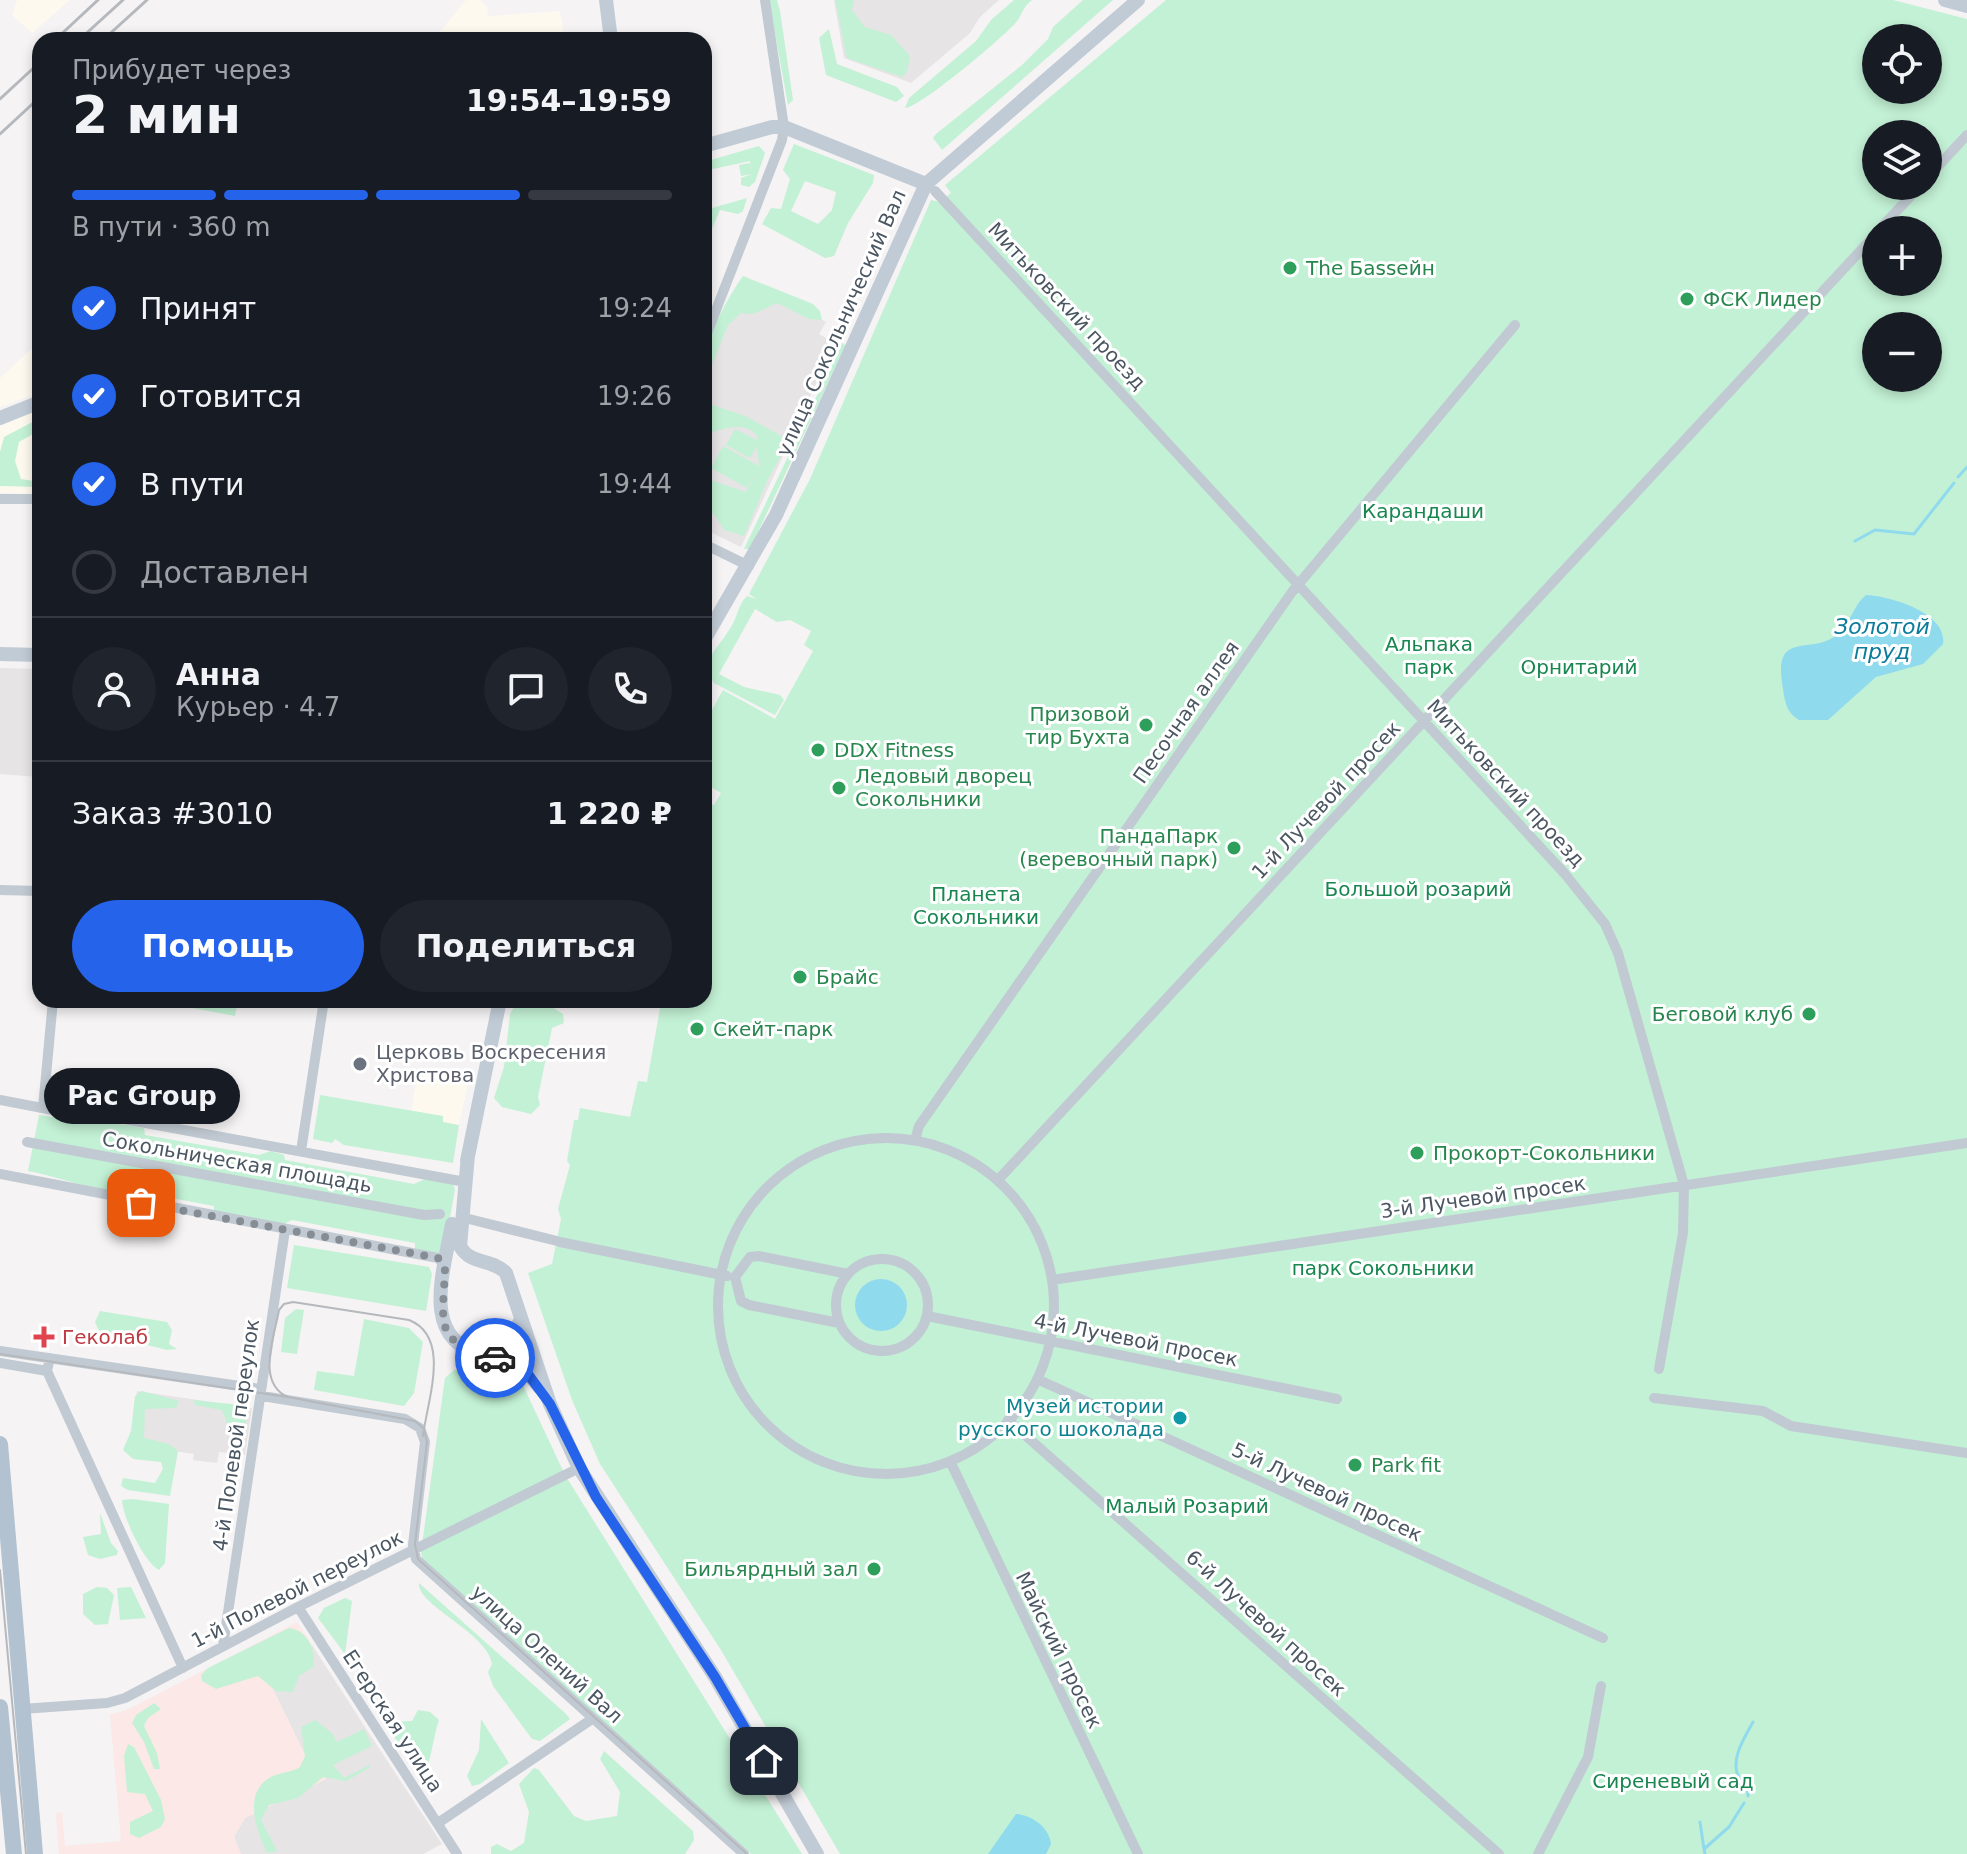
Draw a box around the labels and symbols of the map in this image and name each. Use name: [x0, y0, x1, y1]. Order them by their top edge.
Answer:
street label: улица Сокольнический Вал: [771, 186, 911, 460]
street label: Митьковский проезд: [983, 217, 1151, 395]
place label: The Баssейн: [1305, 256, 1435, 280]
marker: The Баssейн: [1281, 259, 1299, 277]
place label: ФСК Лидер: [1703, 287, 1822, 311]
marker: ФСК Лидер: [1678, 290, 1696, 308]
park label: Карандаши: [1362, 499, 1484, 523]
water label: Золотой пруд: [1834, 614, 1930, 664]
park label: Альпака парк: [1385, 632, 1473, 679]
street label: Песочная аллея: [1128, 636, 1244, 788]
park label: Орнитарий: [1520, 655, 1638, 679]
street label: Митьковский проезд: [1422, 694, 1590, 872]
place label: Призовой тир Бухта: [1025, 702, 1130, 749]
marker: Призовой тир Бухта: [1137, 716, 1155, 734]
street label: 1-й Лучевой просек: [1247, 716, 1405, 884]
place label: DDX Fitness: [834, 738, 954, 762]
marker: DDX Fitness: [809, 741, 827, 759]
place label: Ледовый дворец Сокольники: [855, 764, 1032, 811]
marker: Ледовый дворец Сокольники: [830, 779, 848, 797]
place label: ПандаПарк (веревочный парк): [1019, 824, 1218, 871]
marker: ПандаПарк (веревочный парк): [1225, 839, 1243, 857]
park label: Большой розарий: [1325, 877, 1511, 901]
park label: Планета Сокольники: [913, 882, 1039, 929]
place label: Брайс: [816, 965, 879, 989]
marker: Брайс: [791, 968, 809, 986]
place label: Беговой клуб: [1652, 1002, 1793, 1026]
marker: Беговой клуб: [1800, 1005, 1818, 1023]
place label: Скейт-парк: [713, 1017, 833, 1041]
marker: Скейт-парк: [688, 1020, 706, 1038]
place label: Церковь Воскресения Христова: [376, 1040, 606, 1087]
marker: Церковь Воскресения Христова: [351, 1055, 369, 1073]
callout: Pac Group: [43, 1067, 239, 1123]
street label: Сокольническая площадь: [100, 1126, 374, 1198]
place label: Прокорт-Сокольники: [1433, 1141, 1655, 1165]
marker: Прокорт-Сокольники: [1408, 1144, 1426, 1162]
pin: [107, 1169, 175, 1237]
street label: 3-й Лучевой просек: [1379, 1171, 1587, 1223]
park label: парк Сокольники: [1292, 1256, 1474, 1280]
street label: 4-й Лучевой просек: [1032, 1308, 1240, 1372]
street label: 4-й Полевой переулок: [208, 1317, 264, 1553]
courier: [455, 1318, 535, 1398]
place label: Геколаб: [62, 1325, 148, 1349]
marker: Геколаб: [33, 1326, 55, 1348]
place label: Музей истории русского шоколада: [958, 1394, 1164, 1441]
marker: Музей истории русского шоколада: [1171, 1409, 1189, 1427]
street label: 5-й Лучевой просек: [1228, 1437, 1426, 1547]
place label: Park fit: [1371, 1453, 1441, 1477]
marker: Park fit: [1346, 1456, 1364, 1474]
park label: Малый Розарий: [1105, 1494, 1269, 1518]
street label: 1-й Полевой переулок: [187, 1525, 407, 1653]
street label: 6-й Лучевой просек: [1181, 1545, 1351, 1701]
place label: Бильярдный зал: [684, 1557, 858, 1581]
marker: Бильярдный зал: [865, 1560, 883, 1578]
street label: Майский просек: [1011, 1568, 1107, 1732]
street label: улица Олений Вал: [467, 1580, 627, 1728]
street label: Егерская улица: [338, 1645, 448, 1797]
pin: [730, 1727, 798, 1795]
park label: Сиреневый сад: [1592, 1769, 1754, 1793]

